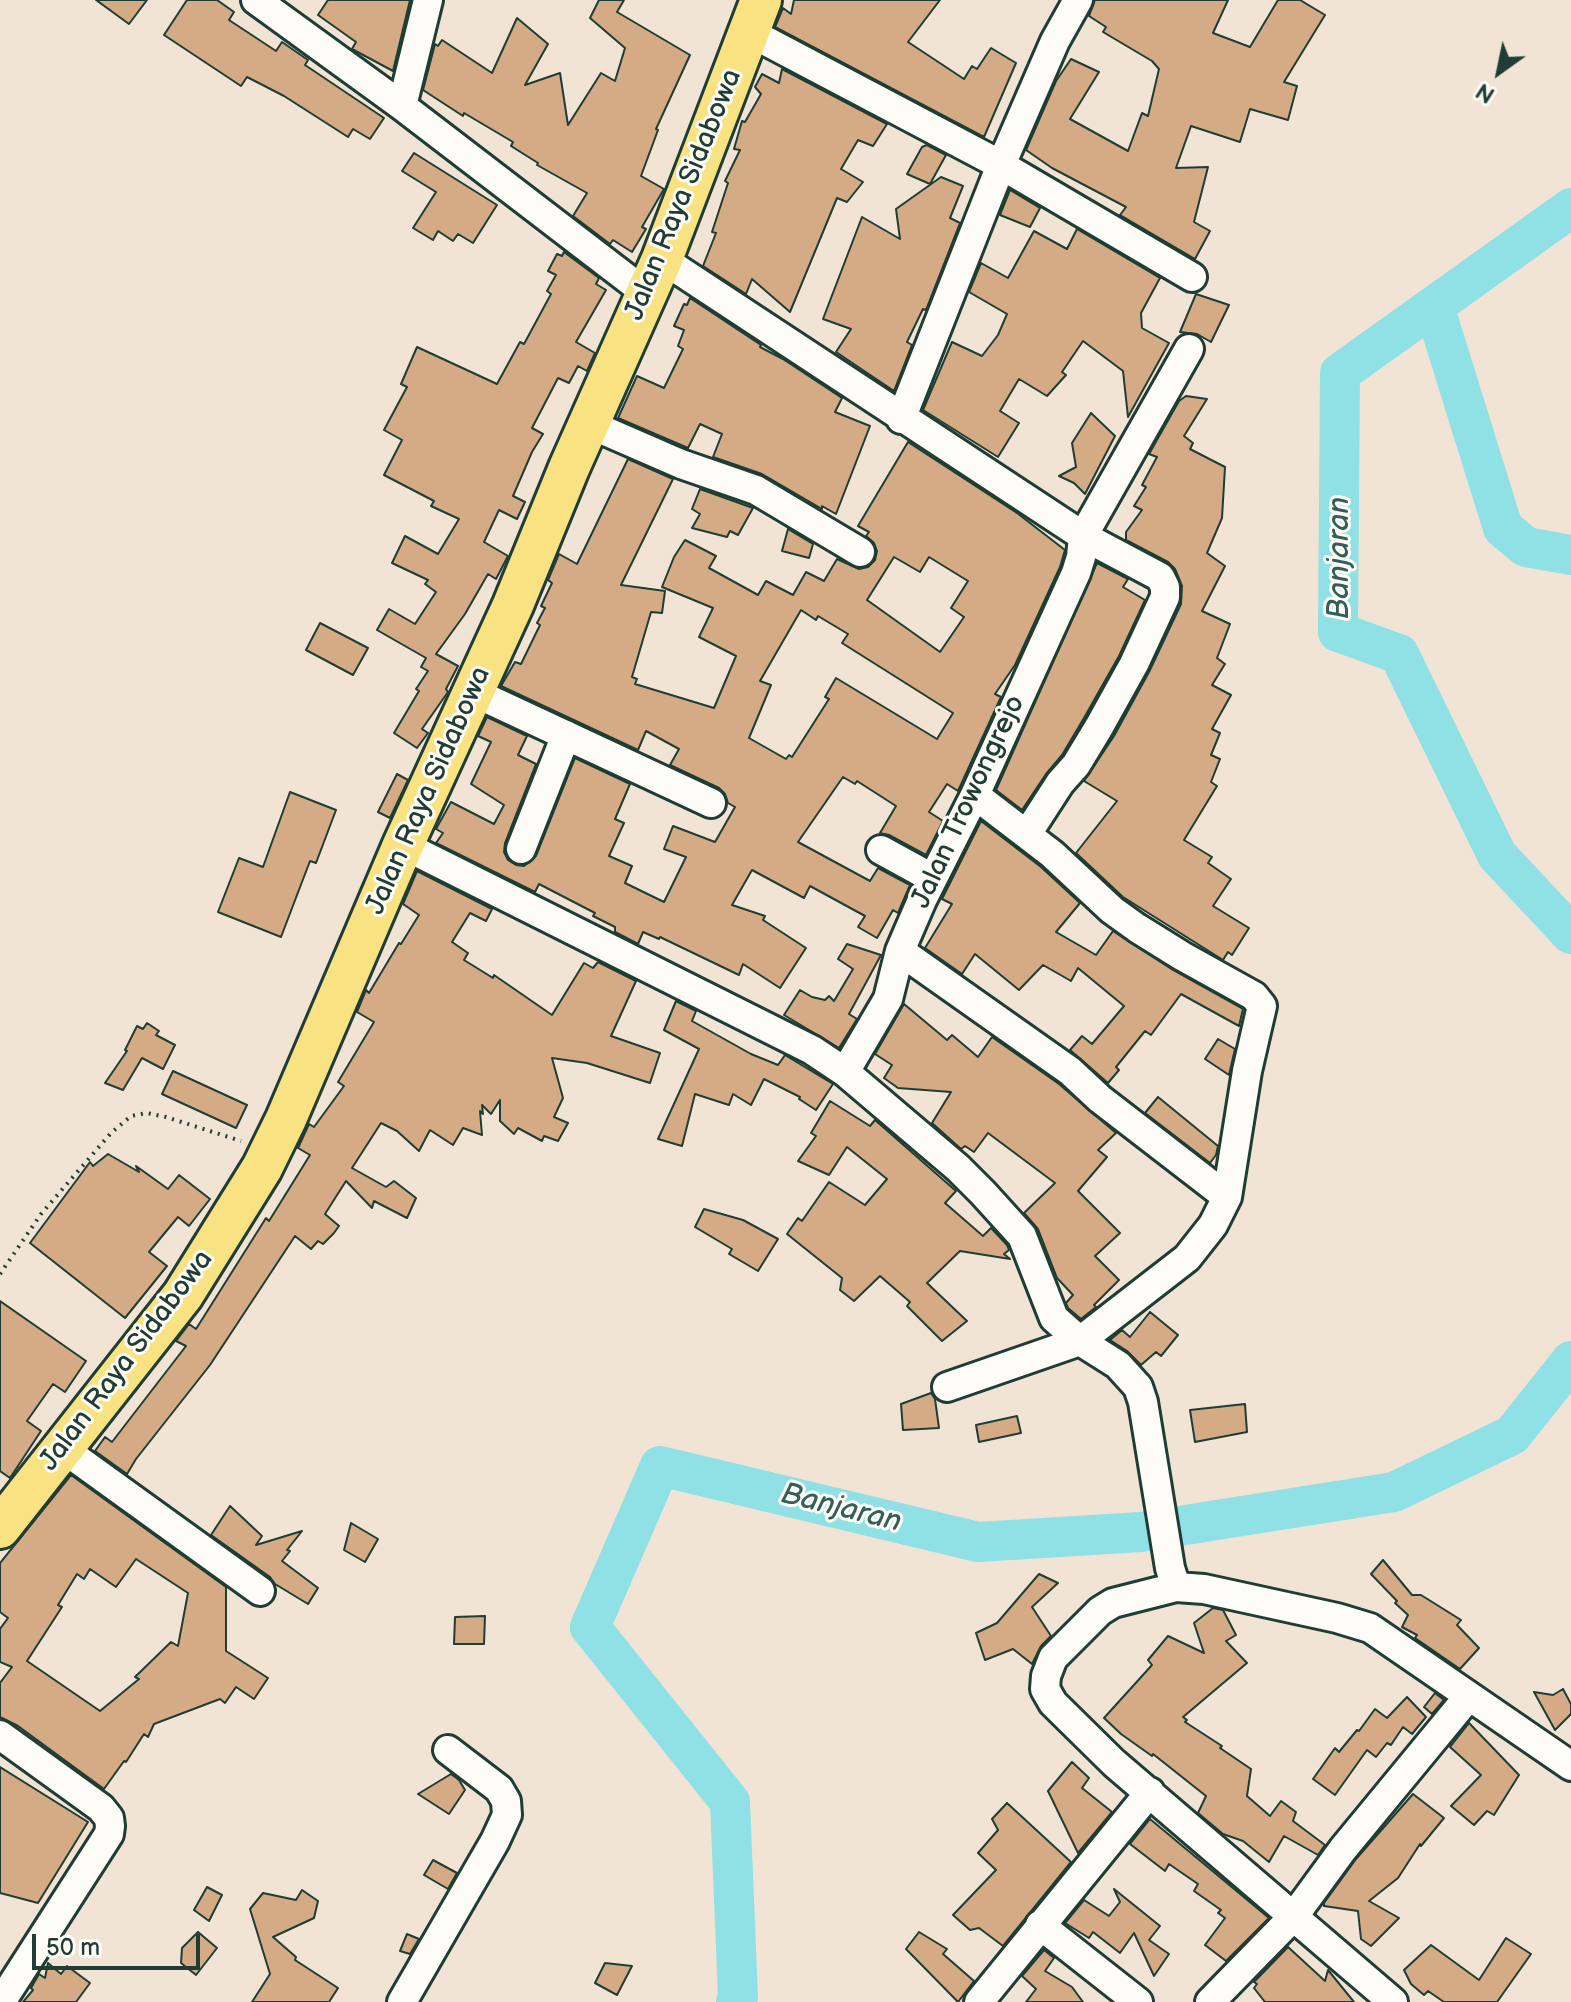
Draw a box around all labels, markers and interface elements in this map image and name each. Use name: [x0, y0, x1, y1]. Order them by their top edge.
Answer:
north arrow: [1459, 32, 1539, 112]
street label: Jalan Raya Sidabowa: [618, 65, 750, 325]
text: N: [1471, 77, 1500, 108]
water label: Banjaran: [1322, 497, 1358, 619]
street label: Jalan Raya Sidabowa: [359, 662, 499, 920]
street label: Jalan Trowongrejo: [905, 690, 1033, 914]
street label: Jalan Raya Sidabowa: [33, 1244, 221, 1478]
water label: Banjaran: [777, 1477, 905, 1541]
scale bar: [36, 1918, 204, 1968]
text: 50 m: [46, 1933, 100, 1962]

